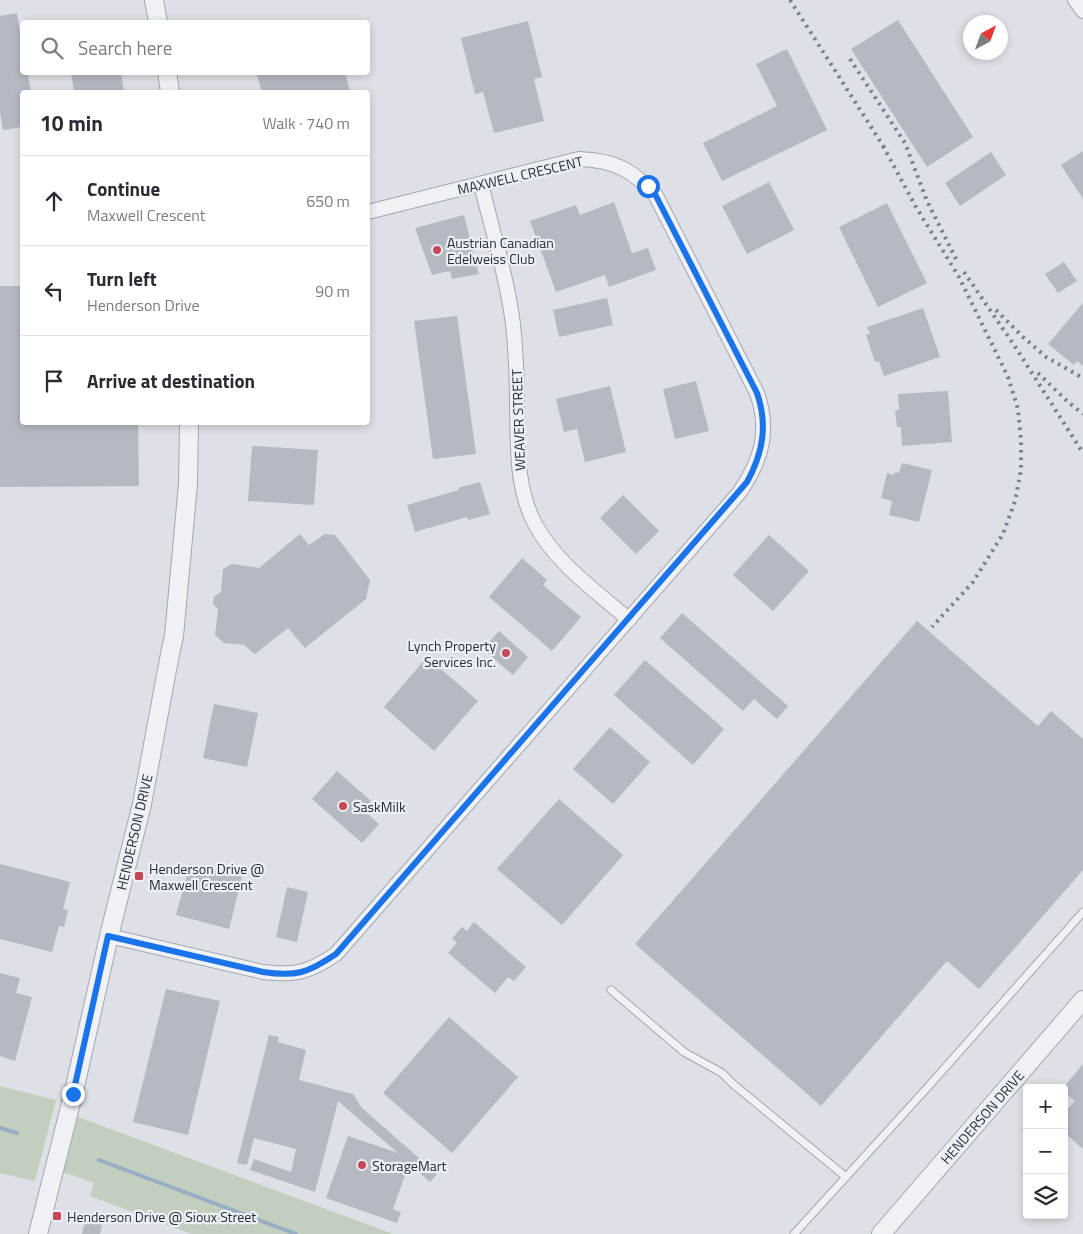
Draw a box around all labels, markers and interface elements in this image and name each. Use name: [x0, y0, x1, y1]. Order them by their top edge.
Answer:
north arrow: [963, 15, 1008, 60]
search box: [20, 20, 370, 75]
text: Search here: [78, 33, 172, 62]
icon: search: [38, 34, 66, 62]
text: 10 min: [40, 107, 103, 139]
text: Walk · 740 m: [262, 111, 350, 135]
street label: MAXWELL CRESCENT: [455, 150, 585, 200]
text: Continue: [87, 174, 160, 203]
route start: [637, 175, 660, 198]
icon: ahead: [40, 187, 68, 215]
text: 650 m: [306, 189, 350, 213]
text: Maxwell Crescent: [87, 203, 205, 227]
place label: Austrian Canadian Edelweiss Club: [447, 232, 554, 269]
marker: Austrian Canadian Edelweiss Club: [431, 244, 443, 256]
text: Turn left: [87, 264, 157, 293]
icon: left: [40, 277, 68, 305]
text: 90 m: [315, 279, 350, 303]
text: Henderson Drive: [87, 293, 199, 317]
text: Arrive at destination: [87, 366, 255, 395]
icon: arrive: [40, 367, 68, 395]
street label: WEAVER STREET: [506, 368, 530, 471]
place label: Lynch Property Services Inc.: [408, 635, 496, 672]
marker: Lynch Property Services Inc.: [500, 647, 512, 659]
street label: HENDERSON DRIVE: [110, 772, 158, 892]
place label: SaskMilk: [353, 796, 406, 817]
marker: SaskMilk: [337, 800, 349, 812]
place label: Henderson Drive @ Maxwell Crescent: [149, 858, 264, 895]
marker: Henderson Drive @ Maxwell Crescent: [133, 870, 145, 882]
street label: HENDERSON DRIVE: [935, 1065, 1029, 1169]
route end: [62, 1083, 85, 1106]
map controls: [1023, 1084, 1068, 1219]
button: +: [1023, 1084, 1068, 1129]
button: −: [1023, 1129, 1068, 1174]
place label: StorageMart: [372, 1155, 447, 1176]
marker: StorageMart: [356, 1159, 368, 1171]
button: layers: [1023, 1174, 1068, 1219]
place label: Henderson Drive @ Sioux Street: [67, 1206, 256, 1227]
marker: Henderson Drive @ Sioux Street: [51, 1210, 63, 1222]

